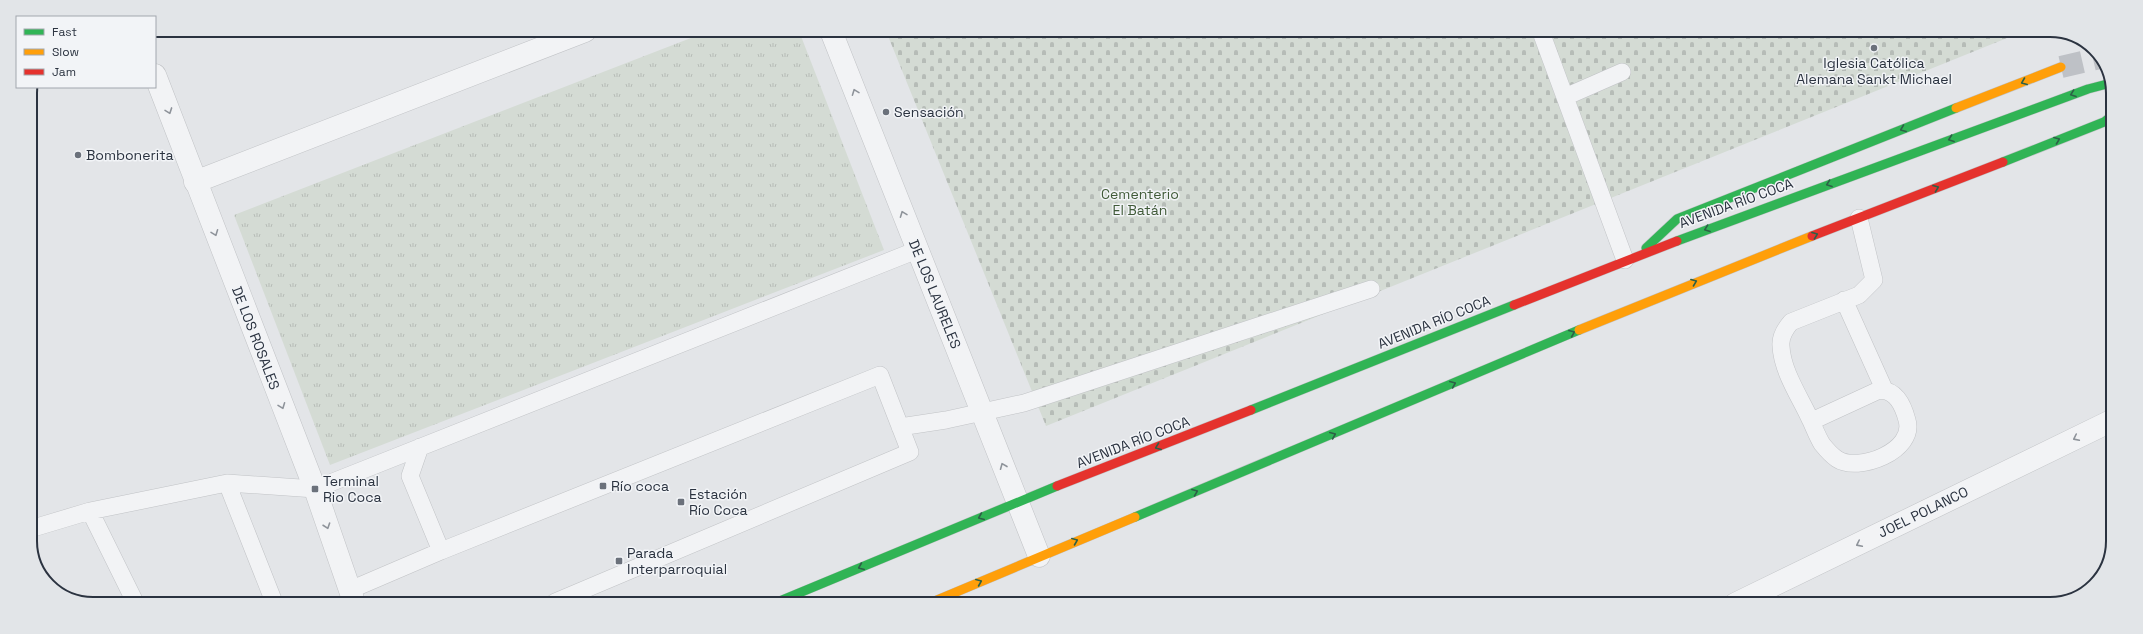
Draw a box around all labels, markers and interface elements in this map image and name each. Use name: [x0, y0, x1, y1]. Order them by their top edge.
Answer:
legend: [16, 16, 156, 88]
text: Fast: [52, 24, 77, 40]
marker: Iglesia Católica Alemana Sankt Michael: [1869, 43, 1879, 53]
text: Slow: [52, 44, 79, 60]
place label: Iglesia Católica Alemana Sankt Michael: [1796, 54, 1952, 88]
text: Jam: [52, 64, 76, 80]
one-way arrow: [2021, 77, 2028, 85]
one-way arrow: [852, 89, 860, 96]
one-way arrow: [2070, 90, 2077, 98]
place label: Sensación: [894, 103, 964, 121]
marker: Sensación: [881, 107, 891, 117]
one-way arrow: [164, 108, 172, 115]
one-way arrow: [1900, 125, 1907, 133]
one-way arrow: [1948, 135, 1955, 143]
one-way arrow: [2053, 137, 2060, 145]
place label: Bombonerita: [86, 146, 174, 164]
marker: Bombonerita: [73, 150, 83, 160]
street label: AVENIDA RÍO COCA: [1677, 174, 1796, 232]
one-way arrow: [1826, 180, 1833, 188]
one-way arrow: [1932, 184, 1939, 192]
park label: Cementerio El Batán: [1101, 185, 1179, 219]
one-way arrow: [899, 210, 907, 217]
one-way arrow: [1704, 225, 1711, 233]
one-way arrow: [210, 229, 218, 236]
one-way arrow: [1811, 232, 1818, 240]
street label: DE LOS LAURELES: [905, 237, 965, 351]
one-way arrow: [1690, 279, 1697, 287]
street label: DE LOS ROSALES: [228, 284, 284, 392]
street label: AVENIDA RÍO COCA: [1375, 291, 1493, 353]
one-way arrow: [1568, 330, 1576, 338]
one-way arrow: [1448, 381, 1456, 389]
one-way arrow: [278, 403, 286, 410]
street label: AVENIDA RÍO COCA: [1074, 412, 1192, 472]
one-way arrow: [1329, 431, 1336, 439]
one-way arrow: [2073, 433, 2081, 441]
one-way arrow: [1154, 443, 1161, 451]
one-way arrow: [1000, 462, 1008, 469]
place label: Terminal Rio Coca: [323, 472, 382, 506]
place label: Río coca: [611, 477, 669, 495]
marker: Río coca: [598, 481, 608, 491]
street label: JOEL POLANCO: [1875, 482, 1971, 542]
marker: Terminal Rio Coca: [310, 484, 320, 494]
place label: Estación Río Coca: [689, 485, 748, 519]
one-way arrow: [1192, 488, 1199, 496]
marker: Estación Río Coca: [676, 497, 686, 507]
one-way arrow: [978, 512, 986, 520]
one-way arrow: [323, 523, 331, 530]
one-way arrow: [1071, 538, 1078, 546]
one-way arrow: [1855, 539, 1863, 546]
place label: Parada Interparroquial: [627, 544, 727, 578]
marker: Parada Interparroquial: [614, 556, 624, 566]
one-way arrow: [858, 562, 865, 570]
one-way arrow: [974, 579, 982, 587]

